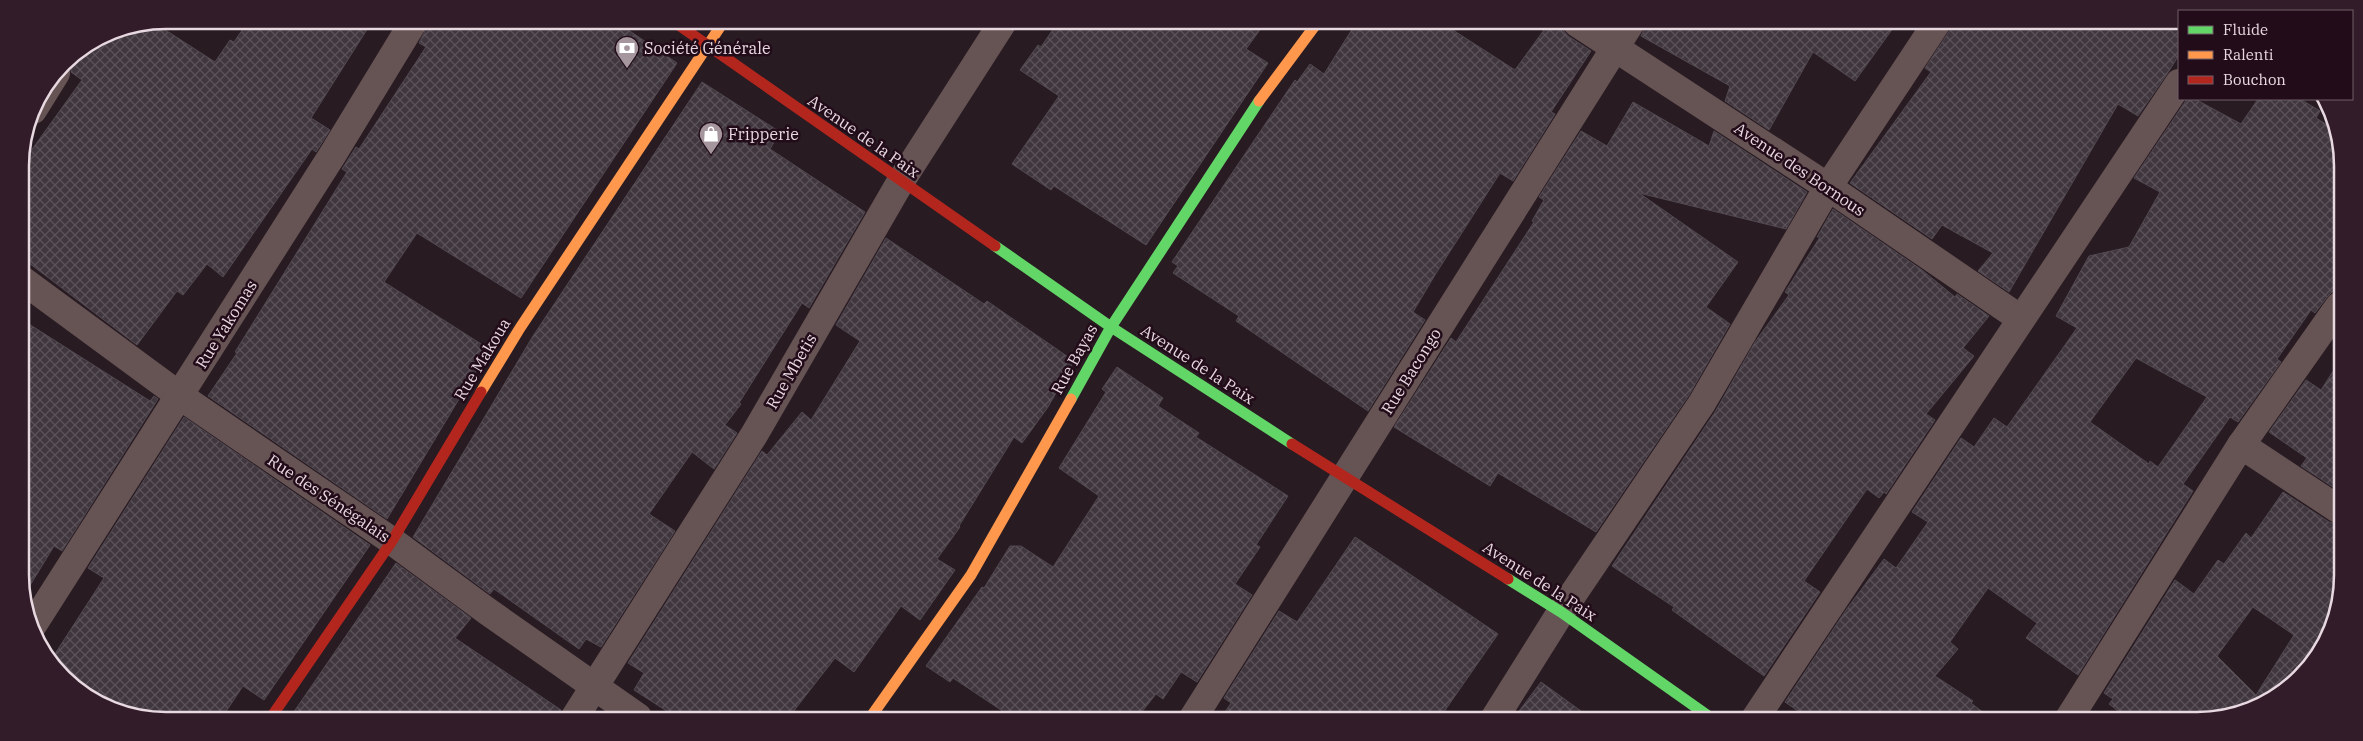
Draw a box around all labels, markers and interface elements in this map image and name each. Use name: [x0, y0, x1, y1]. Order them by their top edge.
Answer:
legend: [2178, 10, 2353, 100]
text: Fluide: [2223, 20, 2268, 39]
bank icon: Société Générale: [614, 35, 640, 69]
place label: Société Générale: [644, 38, 771, 58]
text: Ralenti: [2223, 45, 2274, 64]
text: Bouchon: [2223, 70, 2286, 89]
street label: Avenue de la Paix: [804, 90, 924, 182]
street label: Avenue des Bornous: [1731, 118, 1869, 220]
shop icon: Fripperie: [698, 121, 724, 155]
place label: Fripperie: [728, 124, 799, 144]
street label: Rue Yakomas: [191, 276, 261, 372]
street label: Rue Makoua: [450, 314, 514, 404]
street label: Rue Bayas: [1047, 320, 1101, 398]
street label: Avenue de la Paix: [1137, 320, 1259, 408]
street label: Rue Bacongo: [1377, 324, 1445, 418]
street label: Rue Mbetis: [761, 330, 821, 412]
street label: Rue des Sénégalais: [264, 450, 394, 546]
street label: Avenue de la Paix: [1479, 537, 1601, 625]

